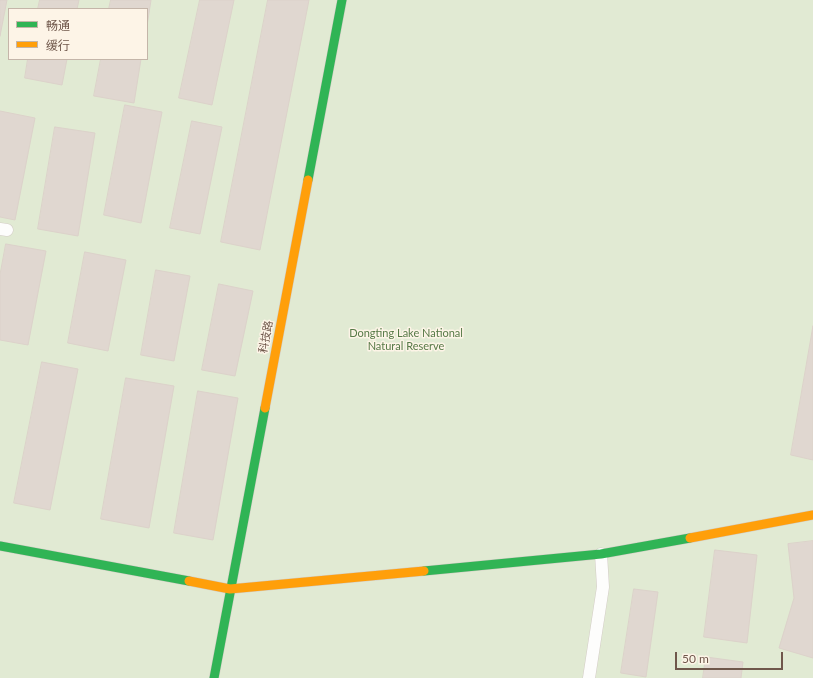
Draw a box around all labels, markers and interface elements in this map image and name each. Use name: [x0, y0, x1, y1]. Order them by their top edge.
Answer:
legend: [8, 8, 148, 60]
text: 畅通: [46, 18, 70, 33]
text: 缓行: [46, 38, 70, 53]
street label: 科技路: [256, 320, 276, 354]
park label: Dongting Lake National Natural Reserve: [349, 326, 463, 352]
scale bar: [677, 644, 785, 670]
text: 50 m: [682, 651, 709, 666]

